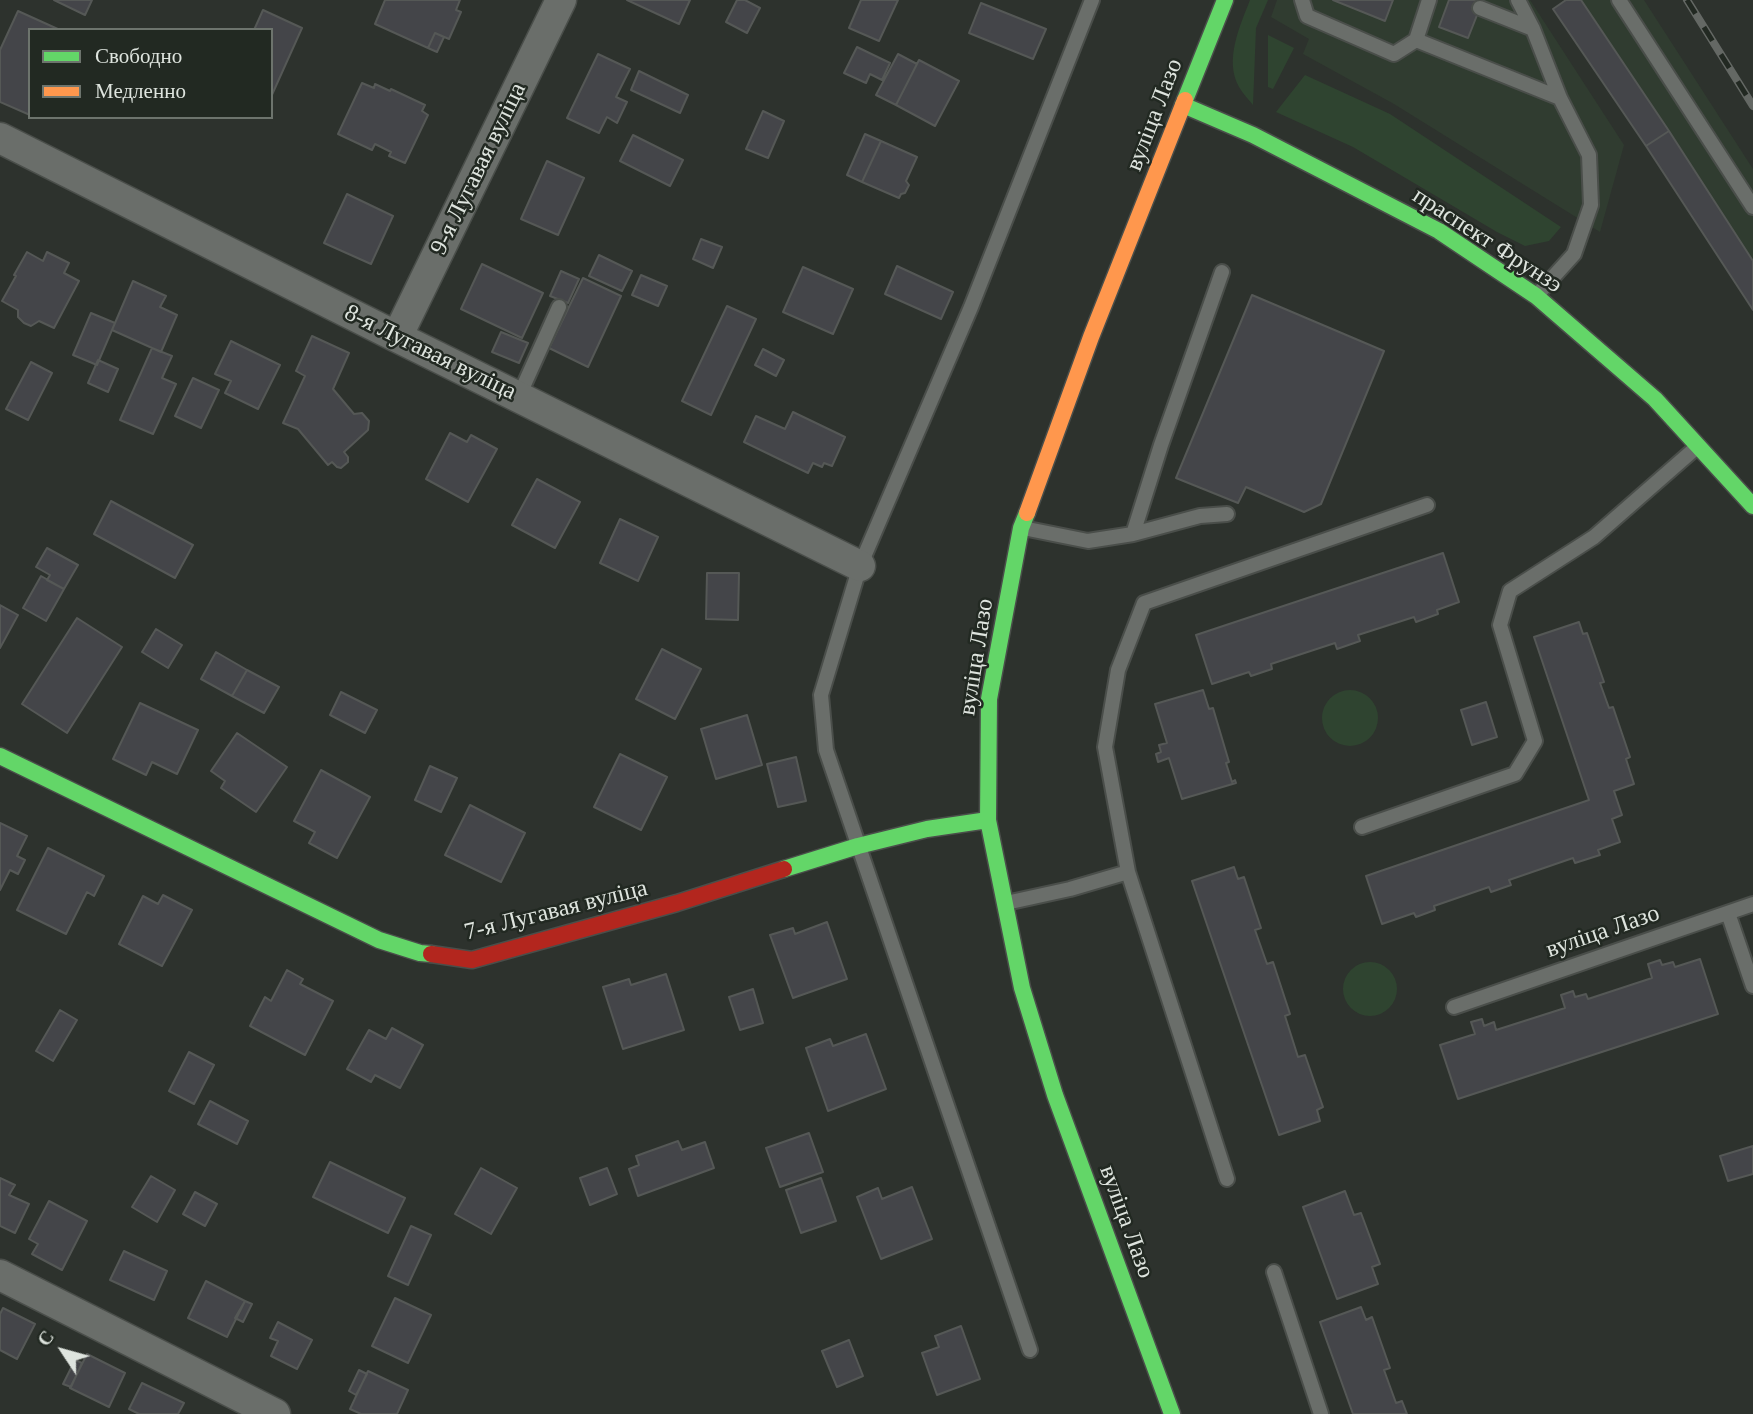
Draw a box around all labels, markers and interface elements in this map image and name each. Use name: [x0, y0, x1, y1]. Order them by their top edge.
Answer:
legend: [28, 28, 273, 119]
text: Свободно: [95, 44, 182, 68]
street label: вуліца Лазо: [1120, 55, 1190, 175]
street label: 9-я Лугавая вуліца: [425, 78, 533, 260]
text: Медленно: [95, 79, 186, 103]
street label: праспект Фрунзэ: [1407, 182, 1567, 300]
street label: 8-я Лугавая вуліца: [339, 299, 521, 407]
street label: вуліца Лазо: [954, 597, 1000, 717]
street label: 7-я Лугавая вуліца: [462, 874, 650, 948]
street label: вуліца Лазо: [1543, 899, 1663, 965]
street label: вуліца Лазо: [1092, 1162, 1160, 1282]
north arrow: [28, 1316, 98, 1386]
text: С: [33, 1327, 58, 1350]

